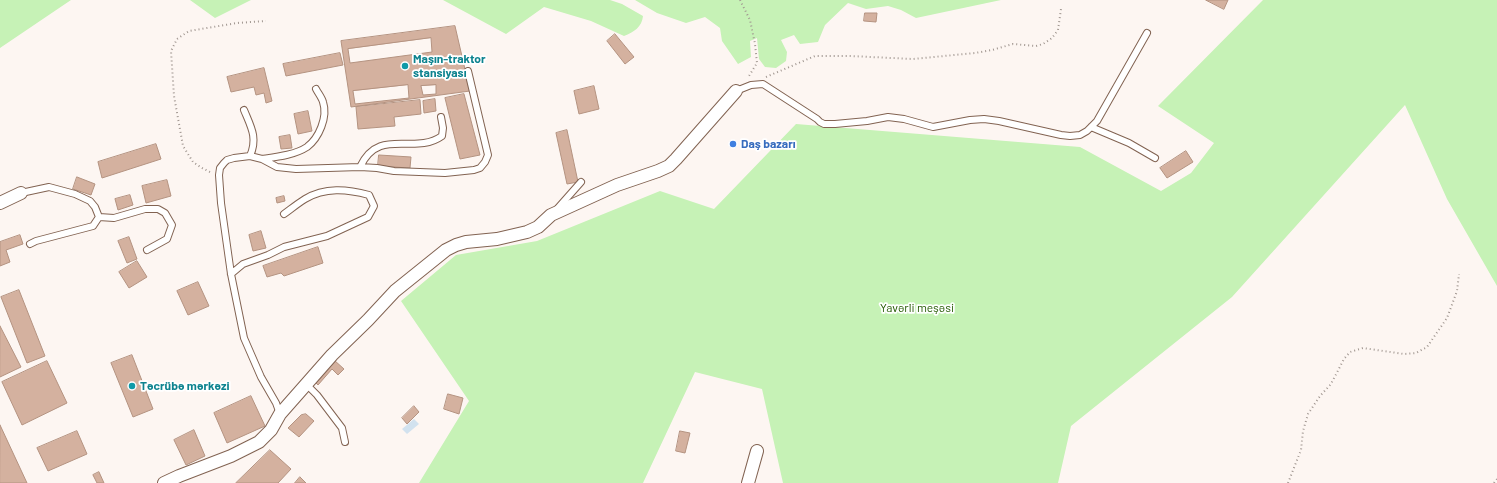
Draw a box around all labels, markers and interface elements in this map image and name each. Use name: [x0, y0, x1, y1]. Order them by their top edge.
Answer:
place label: Maşın-traktor stansiyası: [413, 52, 486, 80]
marker: Maşın-traktor stansiyası: [400, 61, 410, 71]
place label: Daş bazarı: [741, 137, 796, 151]
marker: Daş bazarı: [728, 139, 738, 149]
park label: Yavərli meşəsi: [880, 301, 954, 315]
place label: Təcrübə mərkəzi: [140, 379, 230, 393]
marker: Təcrübə mərkəzi: [127, 381, 137, 391]

